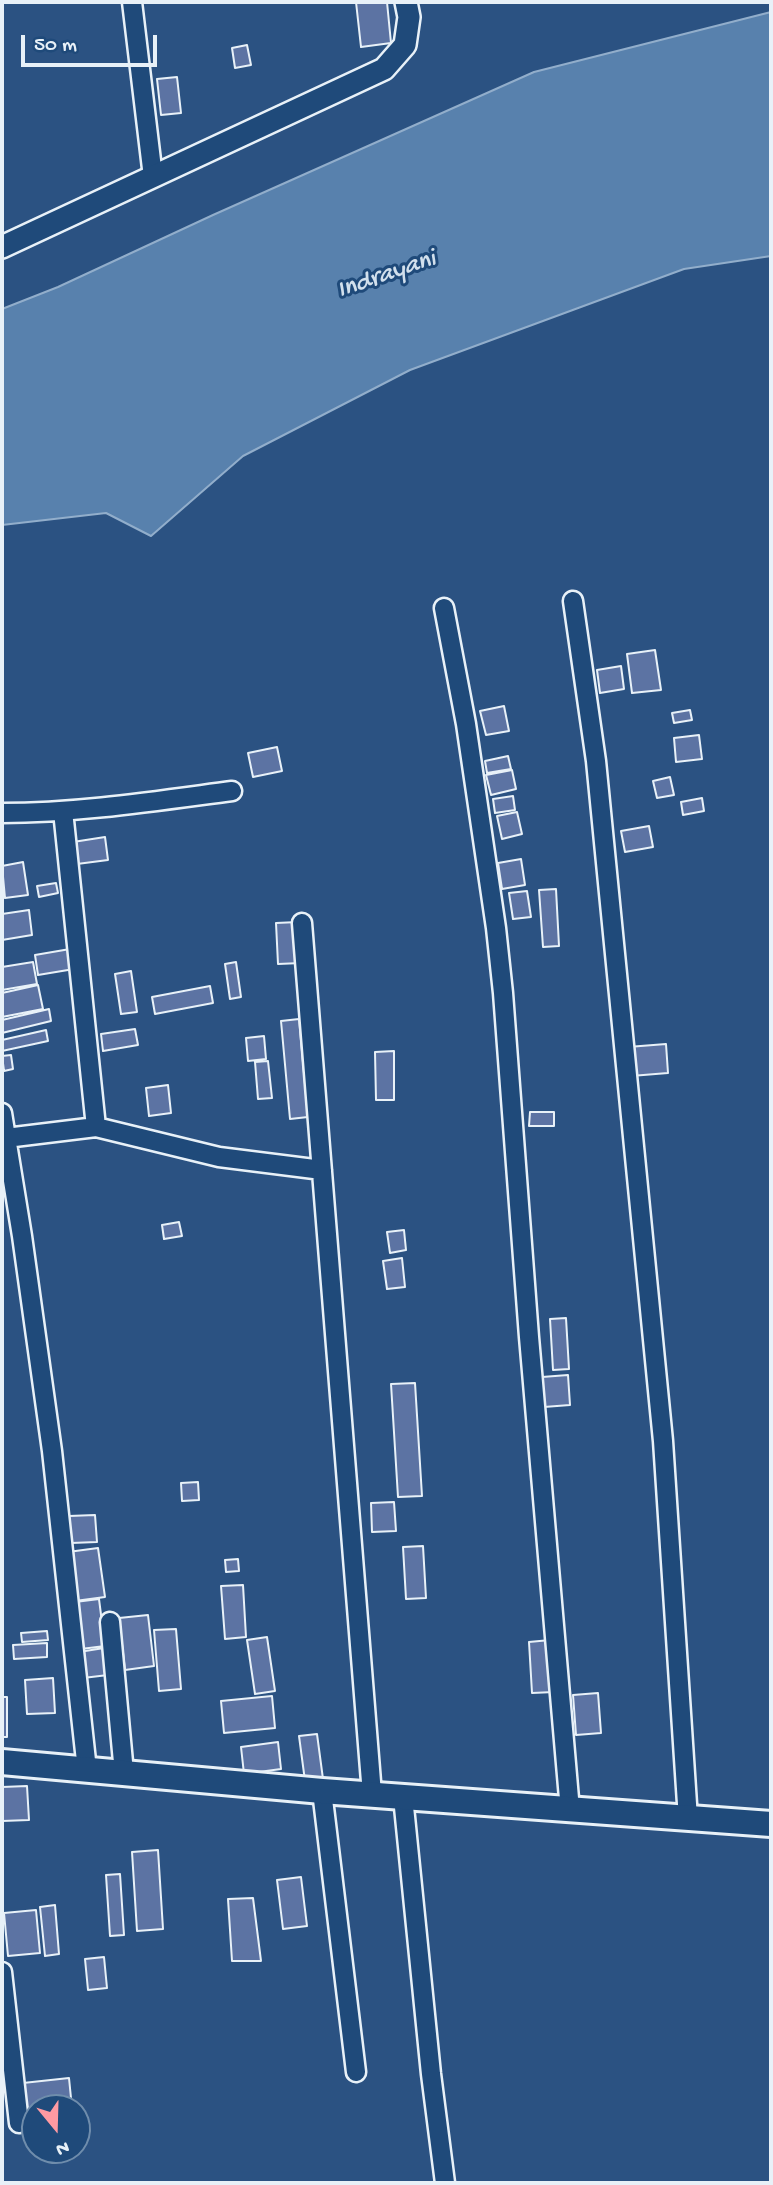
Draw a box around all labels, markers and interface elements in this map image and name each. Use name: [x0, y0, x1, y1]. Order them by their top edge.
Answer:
scale bar: [24, 21, 161, 65]
text: 50 m: [34, 34, 77, 59]
water label: Indrayani: [333, 245, 441, 307]
north arrow: [21, 2094, 91, 2164]
text: N: [53, 2135, 72, 2160]

